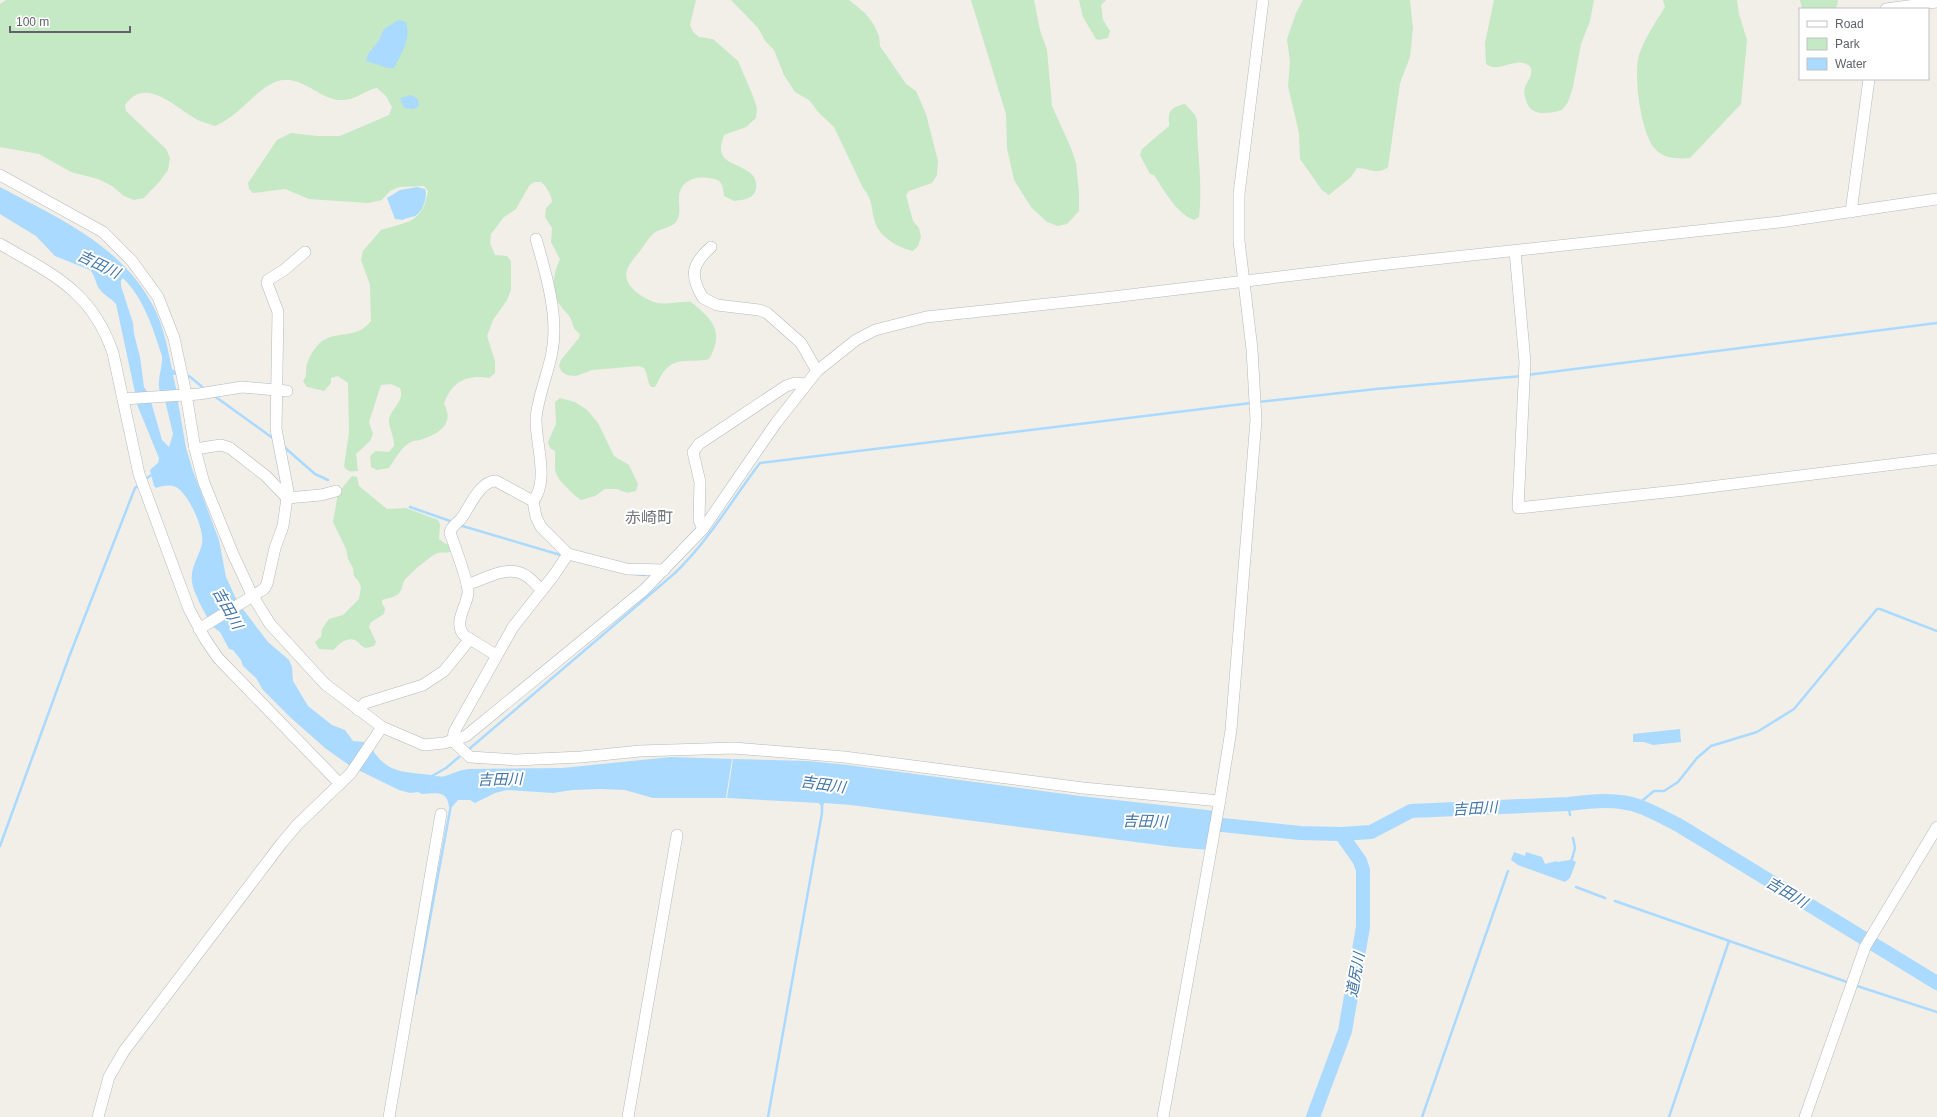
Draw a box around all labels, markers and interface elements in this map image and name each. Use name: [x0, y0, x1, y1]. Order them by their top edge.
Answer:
scale bar: [10, 8, 130, 34]
legend: [1799, 8, 1929, 80]
text: 100 m: [16, 15, 49, 29]
text: Road: [1835, 17, 1864, 31]
text: Park: [1835, 37, 1861, 51]
text: Water: [1835, 57, 1867, 71]
water label: 吉田川: [75, 246, 125, 282]
district label: 赤崎町: [625, 509, 673, 526]
water label: 吉田川: [210, 584, 247, 634]
water label: 吉田川: [477, 770, 525, 788]
water label: 吉田川: [800, 772, 848, 796]
water label: 吉田川: [1452, 798, 1500, 818]
water label: 吉田川: [1122, 812, 1170, 830]
water label: 吉田川: [1763, 873, 1812, 912]
water label: 道尻川: [1343, 949, 1368, 999]

